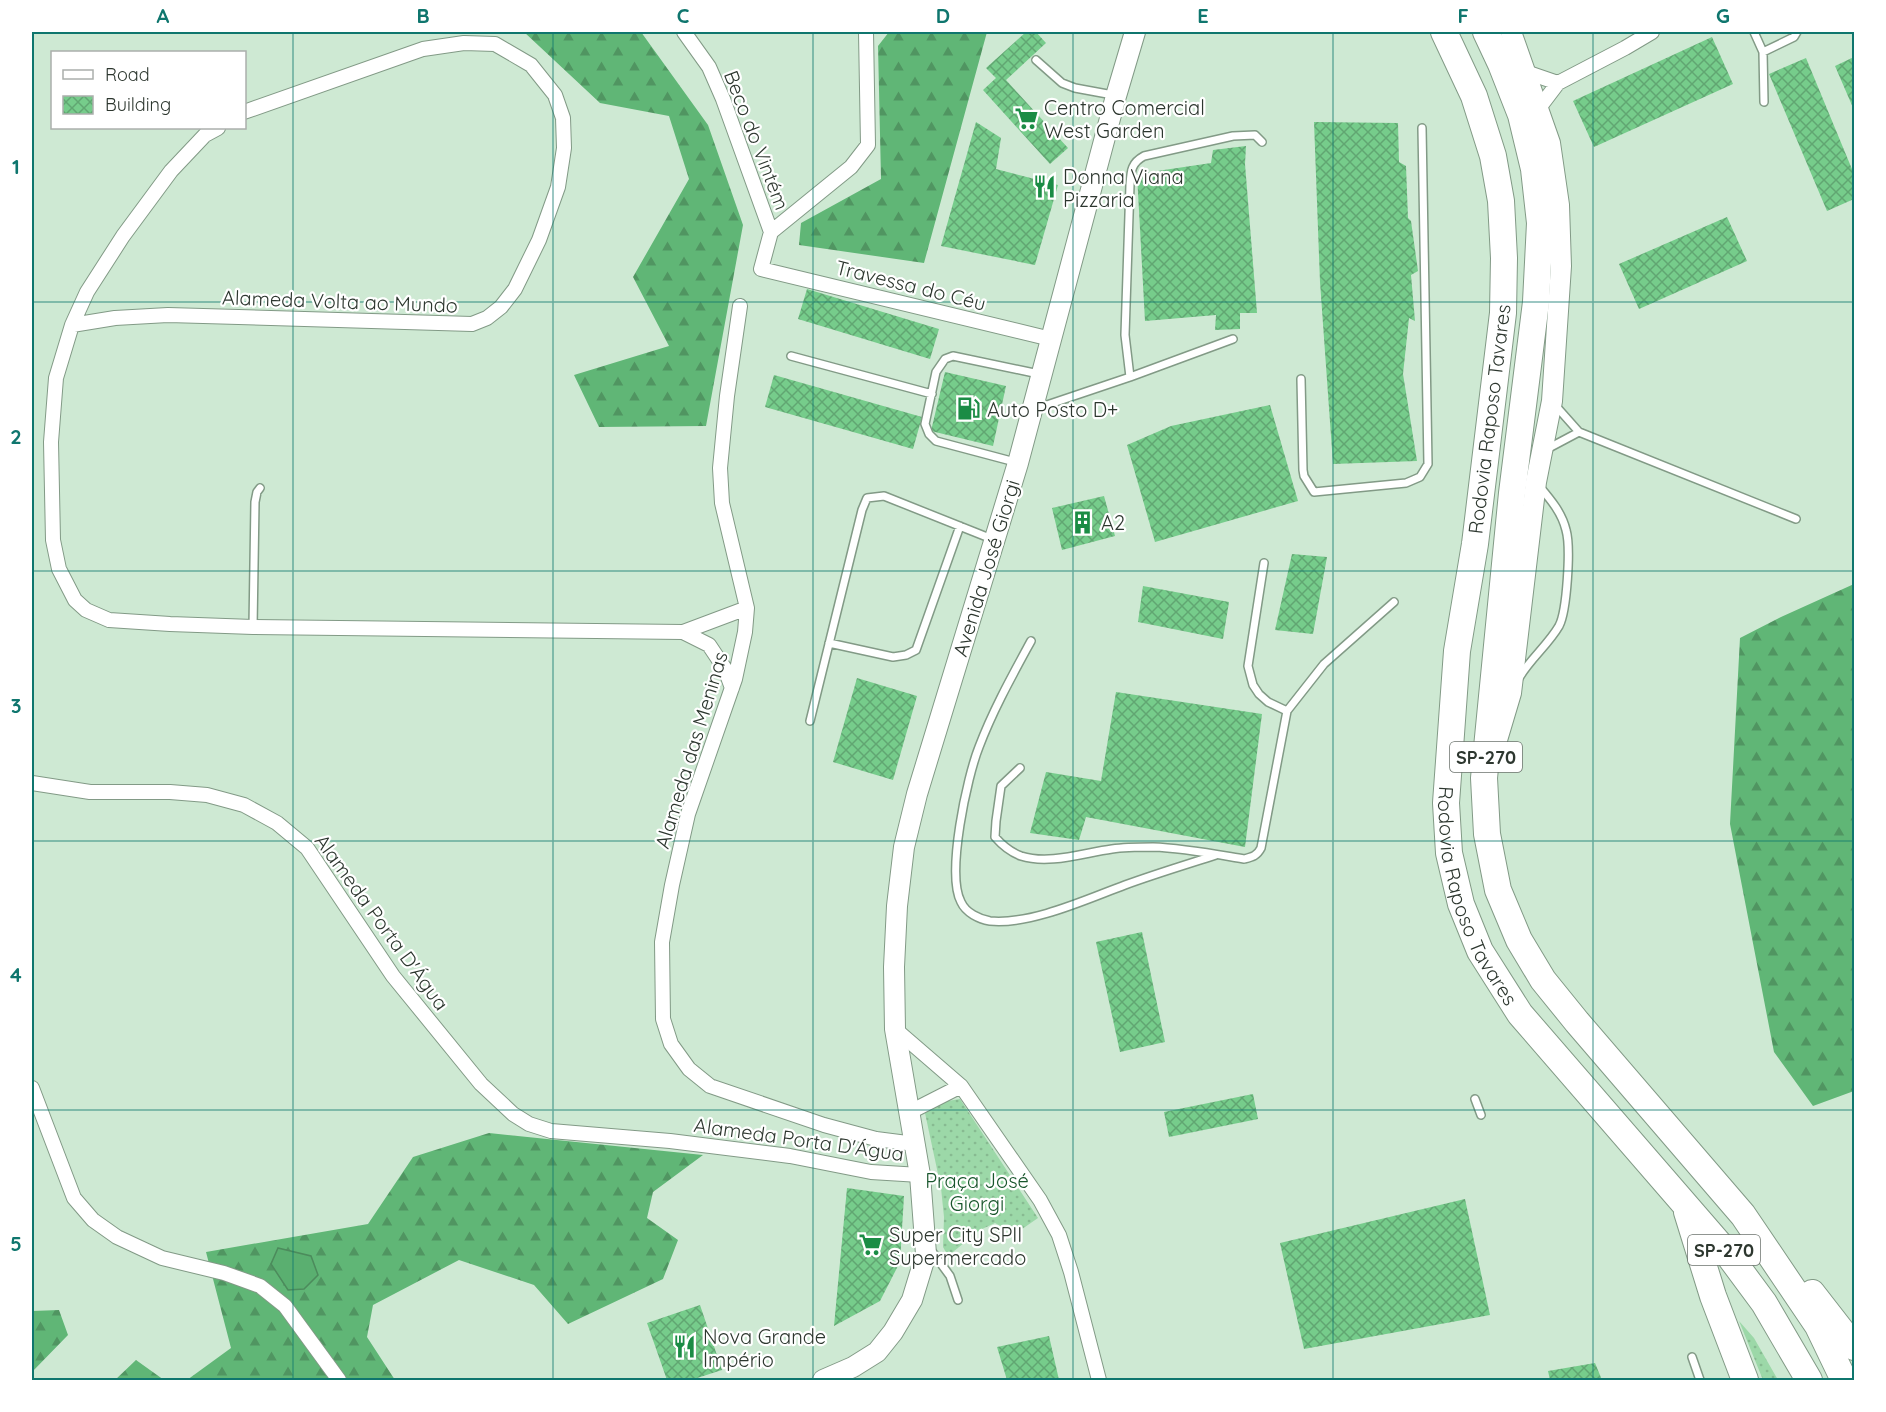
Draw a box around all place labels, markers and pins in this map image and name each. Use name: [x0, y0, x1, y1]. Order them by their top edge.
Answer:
place label: Centro Comercial West Garden: [1044, 95, 1205, 143]
supermarket icon: Centro Comercial West Garden: [1013, 106, 1039, 132]
place label: Donna Viana Pizzaria: [1063, 164, 1184, 212]
restaurant icon: Donna Viana Pizzaria: [1032, 174, 1058, 200]
fuel station icon: Auto Posto D+: [956, 396, 982, 422]
place label: Auto Posto D+: [987, 397, 1118, 422]
building icon: A2: [1070, 509, 1096, 535]
place label: A2: [1101, 510, 1125, 535]
place label: Super City SPII Supermercado: [889, 1222, 1026, 1270]
supermarket icon: Super City SPII Supermercado: [858, 1232, 884, 1258]
place label: Nova Grande Império: [703, 1324, 826, 1372]
restaurant icon: Nova Grande Império: [672, 1334, 698, 1360]

